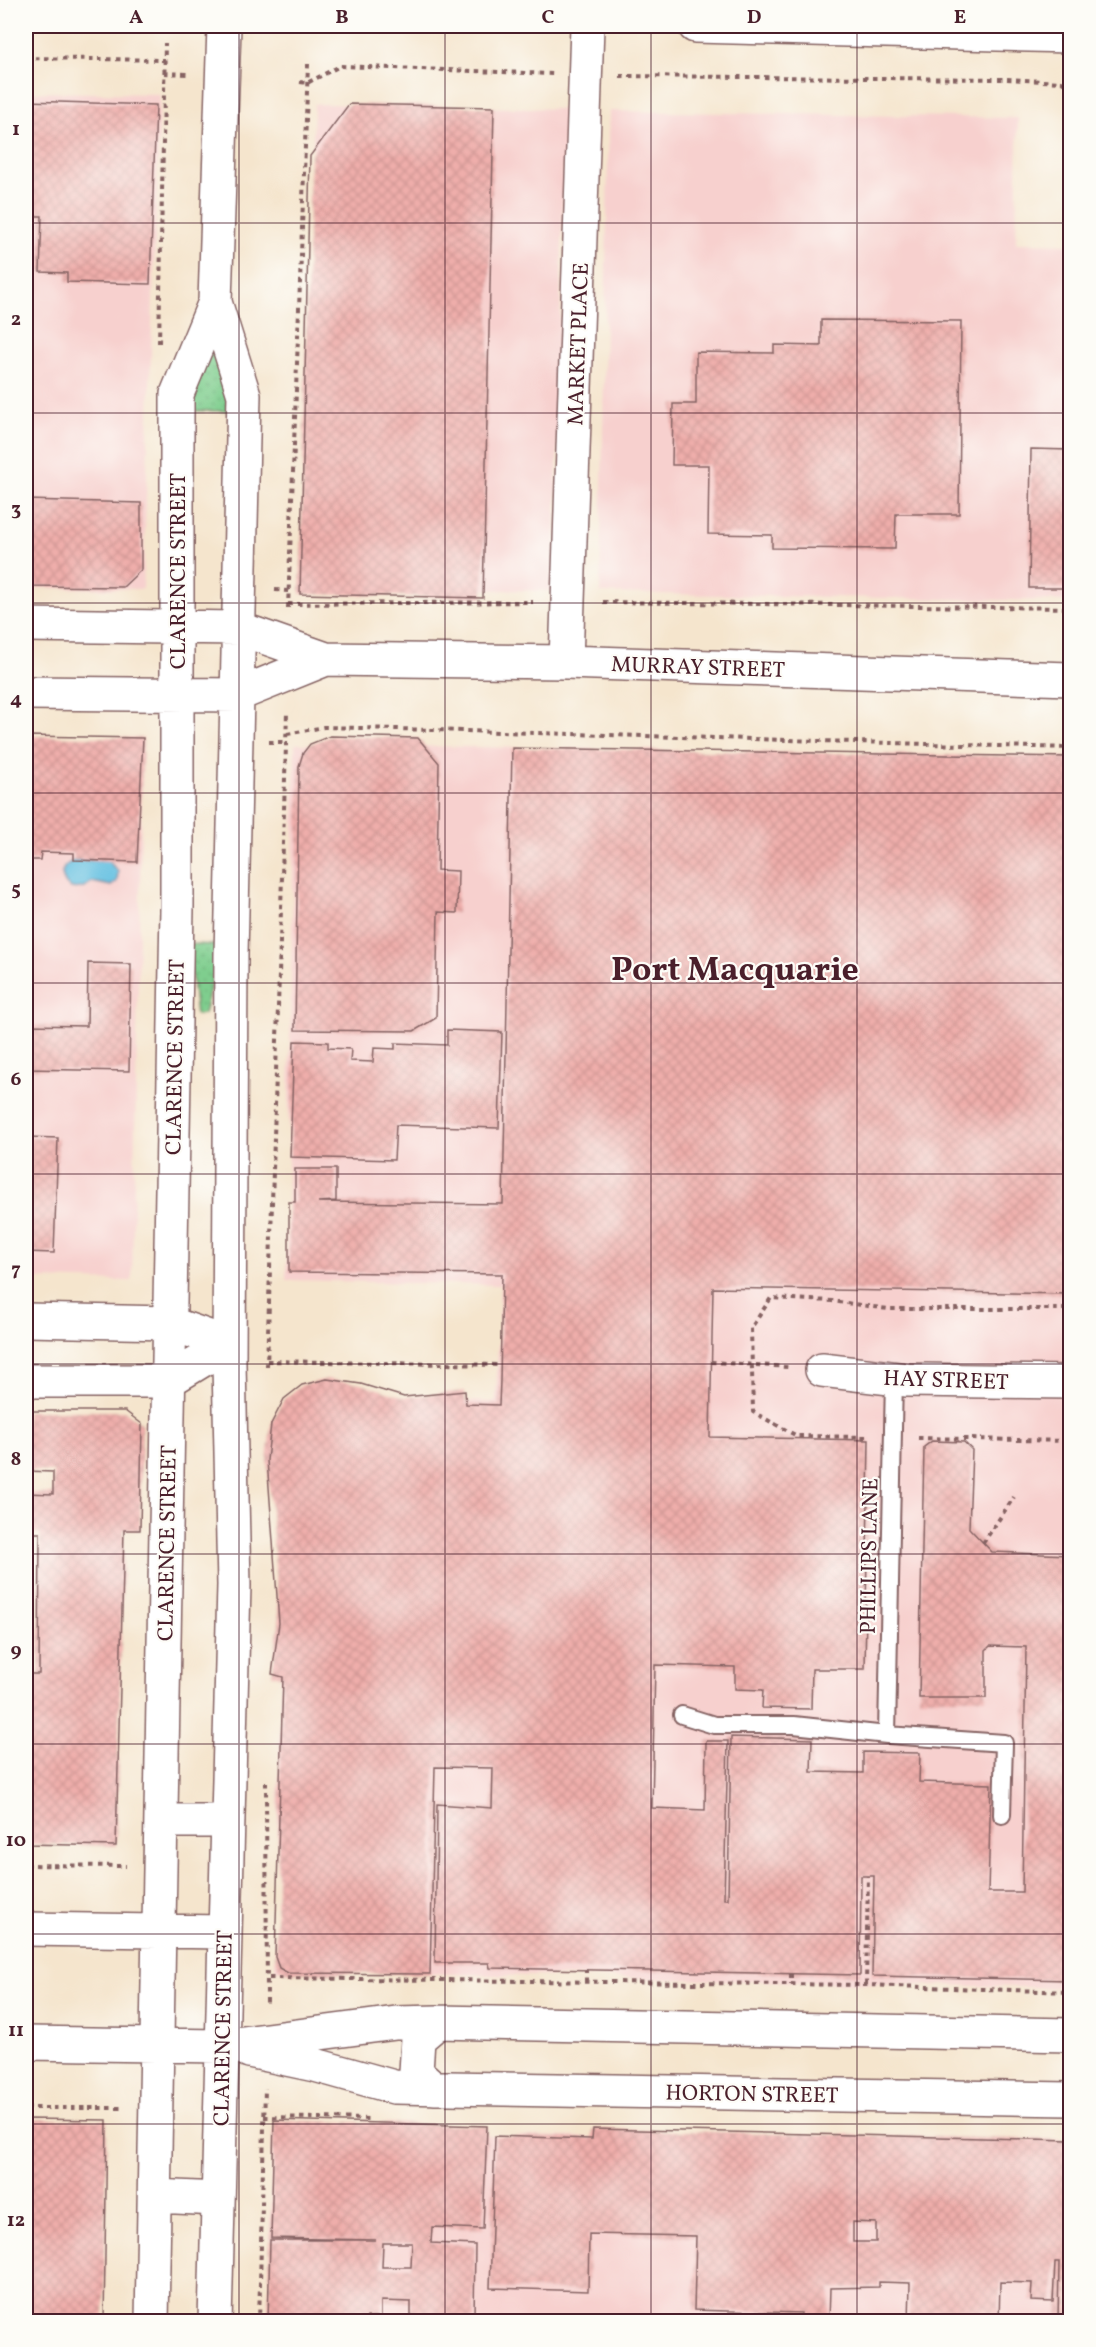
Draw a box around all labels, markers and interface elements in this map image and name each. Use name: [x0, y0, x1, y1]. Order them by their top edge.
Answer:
text: A: [129, 4, 143, 32]
text: B: [335, 4, 349, 32]
text: C: [542, 4, 555, 32]
text: D: [747, 4, 761, 32]
text: E: [954, 4, 966, 32]
text: 1: [12, 116, 20, 144]
street label: MARKET PLACE: [561, 262, 598, 426]
text: 2: [11, 306, 21, 334]
street label: CLARENCE STREET: [164, 473, 195, 669]
text: 3: [11, 496, 21, 524]
street label: MURRAY STREET: [610, 650, 786, 687]
text: 4: [10, 686, 22, 714]
text: 5: [11, 876, 21, 904]
district label: Port Macquarie: [611, 948, 859, 995]
street label: CLARENCE STREET: [159, 959, 194, 1155]
text: 6: [11, 1066, 22, 1094]
text: 7: [11, 1256, 21, 1284]
street label: HAY STREET: [883, 1364, 1009, 1399]
street label: CLARENCE STREET: [151, 1445, 186, 1641]
text: 8: [11, 1446, 21, 1474]
street label: PHILLIPS LANE: [854, 1478, 887, 1634]
text: 9: [10, 1637, 22, 1665]
text: 10: [6, 1827, 26, 1855]
street label: CLARENCE STREET: [207, 1930, 242, 2126]
text: 11: [8, 2017, 24, 2045]
street label: HORTON STREET: [665, 2078, 839, 2113]
text: 12: [7, 2207, 25, 2235]

